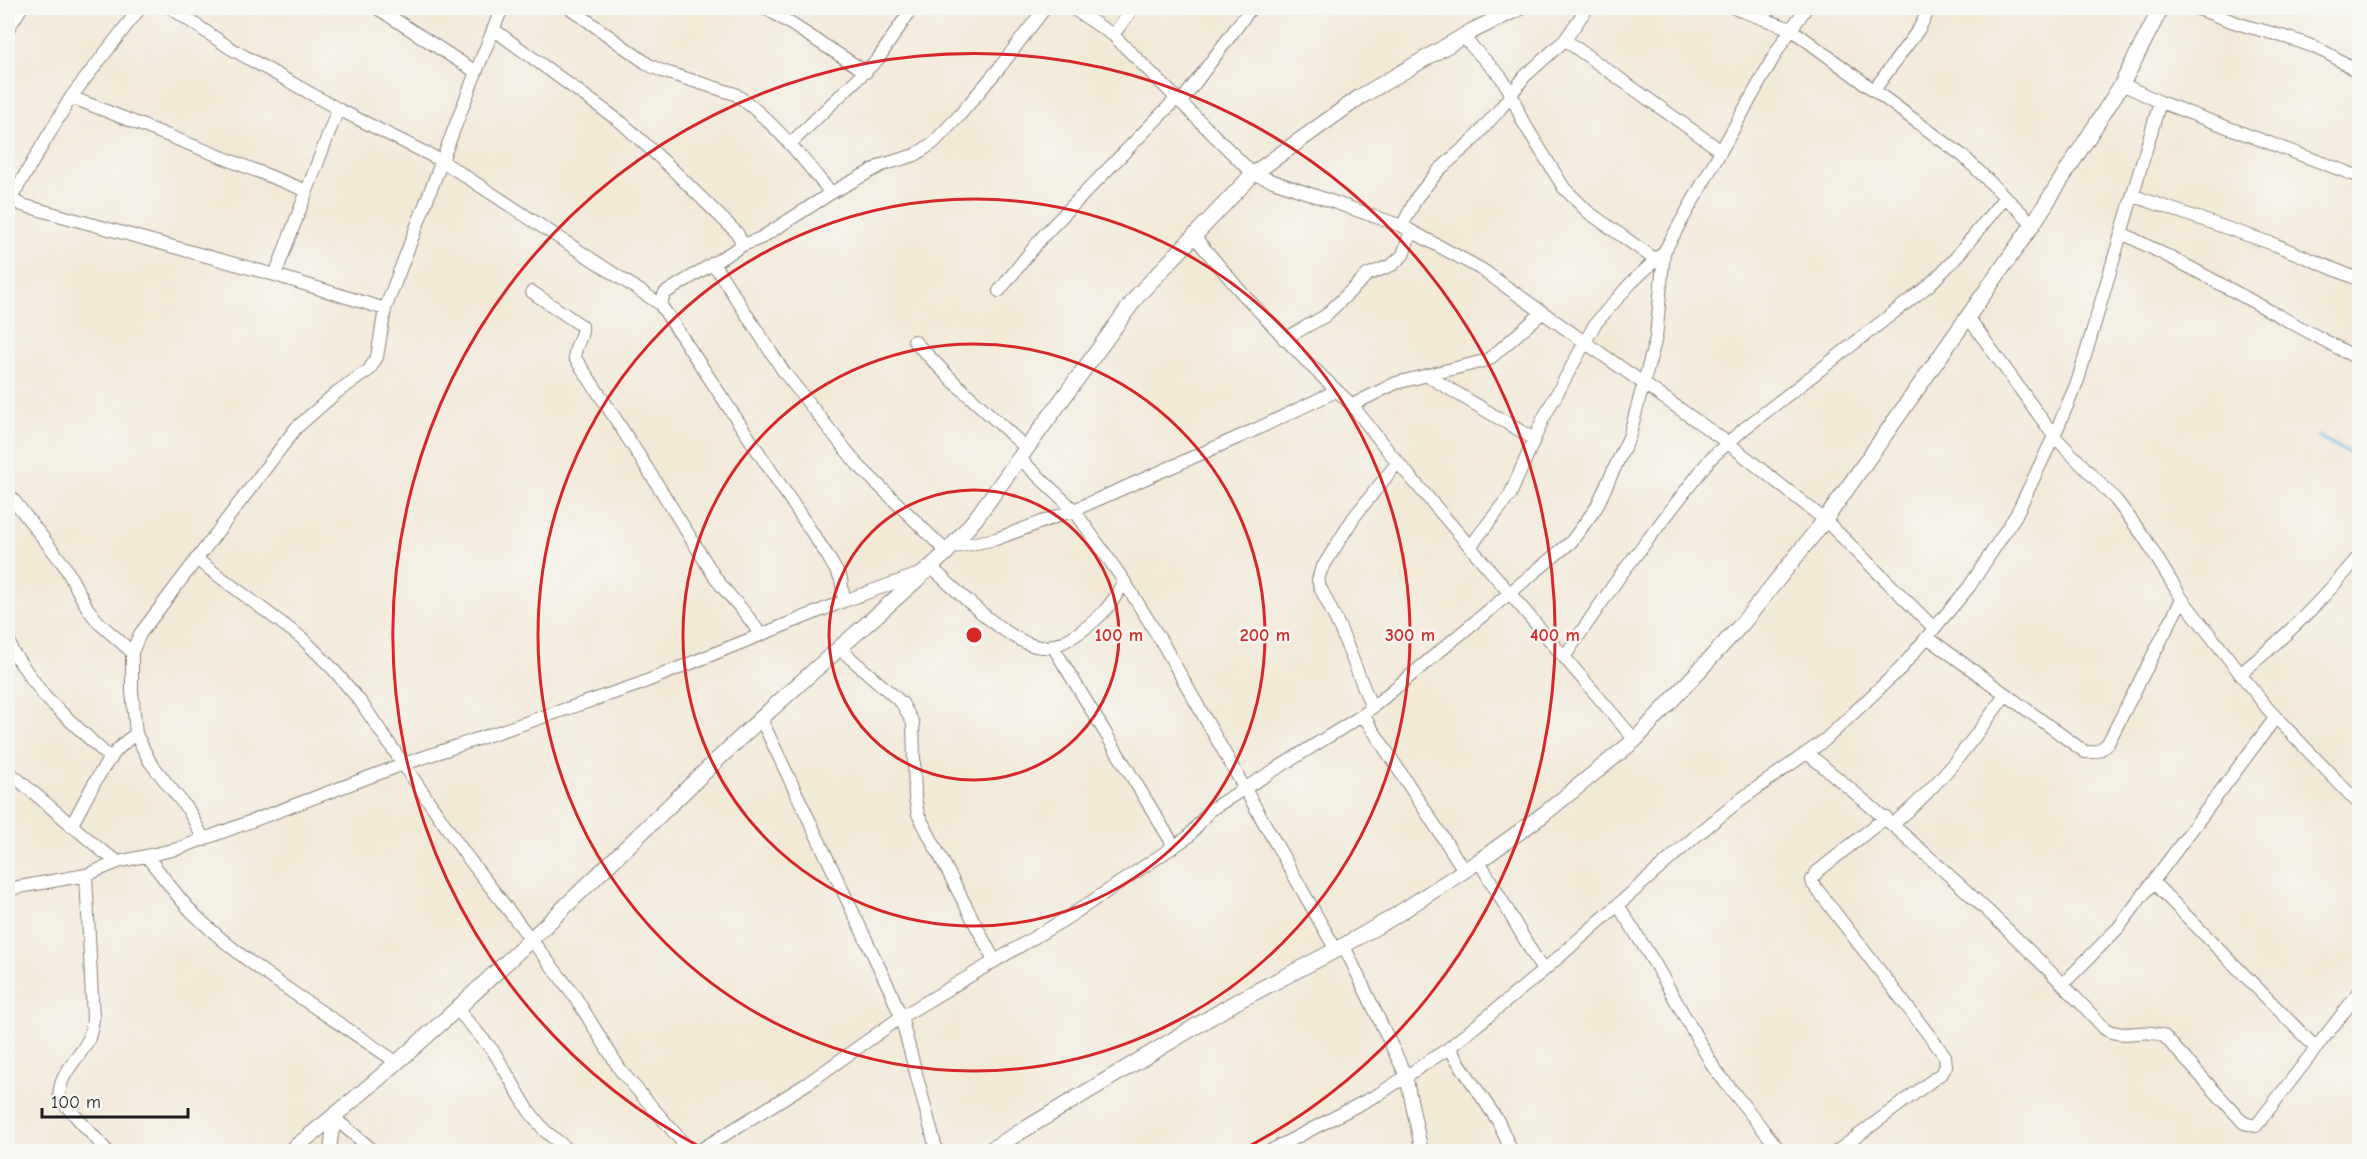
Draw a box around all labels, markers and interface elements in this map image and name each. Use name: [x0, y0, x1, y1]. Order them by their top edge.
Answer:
centre of rings: [964, 625, 984, 645]
text: 100 m: [1095, 625, 1143, 646]
text: 200 m: [1240, 625, 1290, 646]
text: 300 m: [1385, 625, 1435, 646]
text: 400 m: [1530, 625, 1580, 646]
scale bar: [42, 1081, 188, 1119]
text: 100 m: [51, 1092, 101, 1113]

